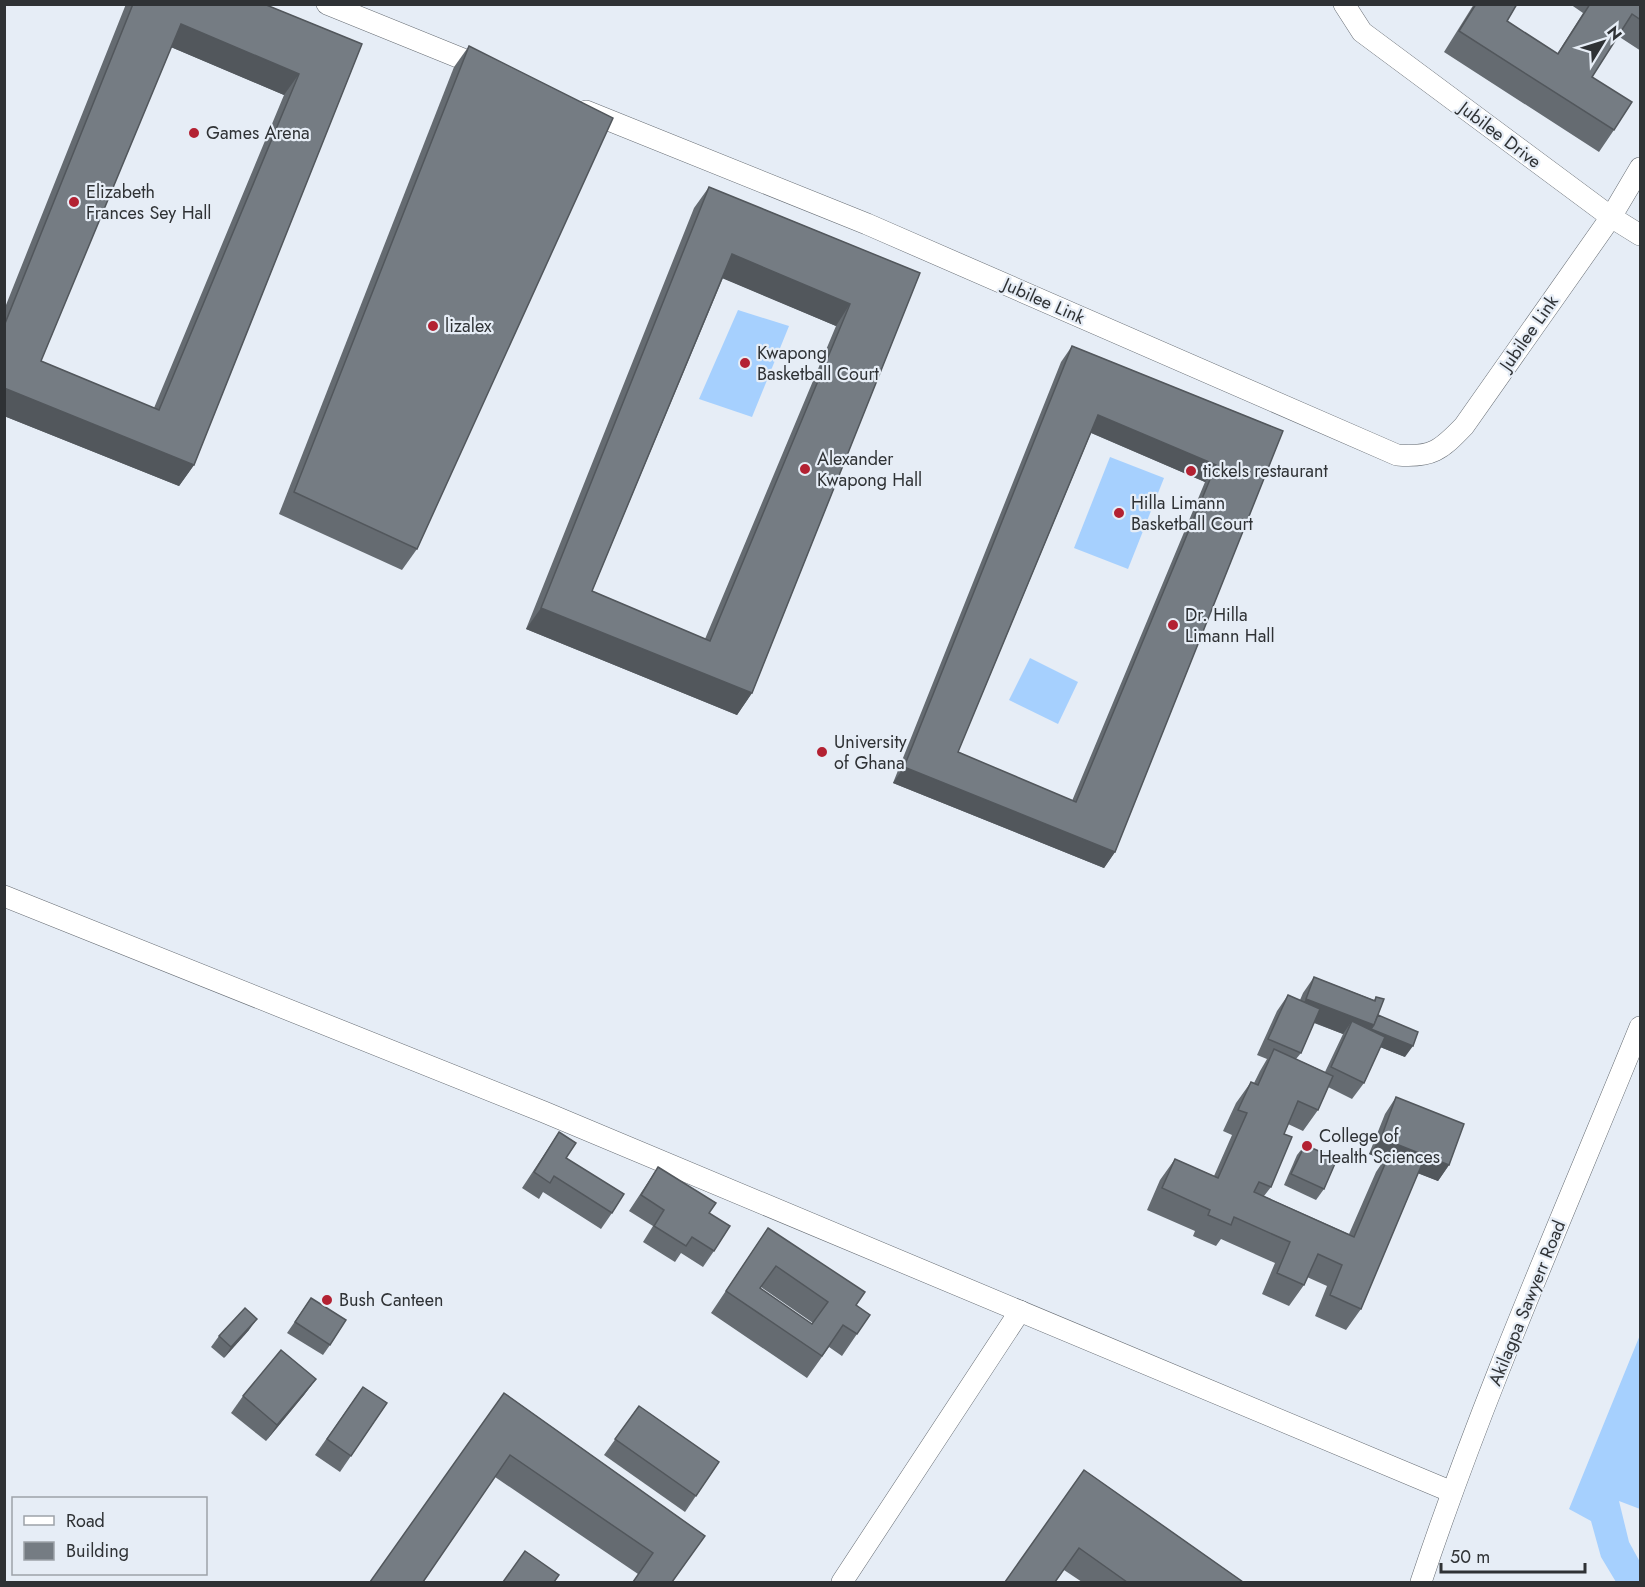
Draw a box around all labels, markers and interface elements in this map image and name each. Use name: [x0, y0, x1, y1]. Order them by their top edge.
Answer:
north arrow: [1573, 12, 1633, 72]
text: N: [1601, 21, 1627, 45]
street label: Jubilee Drive: [1452, 94, 1546, 175]
place label: Games Arena: [206, 120, 310, 146]
marker: Games Arena: [187, 126, 201, 140]
place label: Elizabeth Frances Sey Hall: [86, 179, 211, 226]
marker: Elizabeth Frances Sey Hall: [67, 195, 81, 209]
street label: Jubilee Link: [997, 271, 1089, 331]
street label: Jubilee Link: [1492, 290, 1565, 378]
place label: lizalex: [445, 313, 492, 339]
marker: lizalex: [426, 319, 440, 333]
place label: Kwapong Basketball Court: [757, 340, 880, 387]
marker: Kwapong Basketball Court: [738, 356, 752, 370]
place label: Alexander Kwapong Hall: [817, 446, 922, 493]
place label: tickels restaurant: [1203, 458, 1328, 484]
marker: Alexander Kwapong Hall: [798, 462, 812, 476]
marker: tickels restaurant: [1184, 464, 1198, 478]
place label: Hilla Limann Basketball Court: [1131, 490, 1254, 537]
marker: Hilla Limann Basketball Court: [1112, 506, 1126, 520]
place label: Dr. Hilla Limann Hall: [1185, 602, 1275, 649]
marker: Dr. Hilla Limann Hall: [1166, 618, 1180, 632]
place label: University of Ghana: [834, 729, 907, 776]
marker: University of Ghana: [815, 745, 829, 759]
place label: College of Health Sciences: [1319, 1123, 1440, 1170]
marker: College of Health Sciences: [1300, 1139, 1314, 1153]
street label: Akilagpa Sawyerr Road: [1482, 1216, 1572, 1390]
place label: Bush Canteen: [339, 1287, 443, 1313]
marker: Bush Canteen: [320, 1293, 334, 1307]
legend: [12, 1497, 207, 1575]
text: Road: [66, 1508, 105, 1534]
scale bar: [1441, 1536, 1585, 1574]
text: Building: [66, 1538, 129, 1564]
text: 50 m: [1450, 1544, 1490, 1570]

